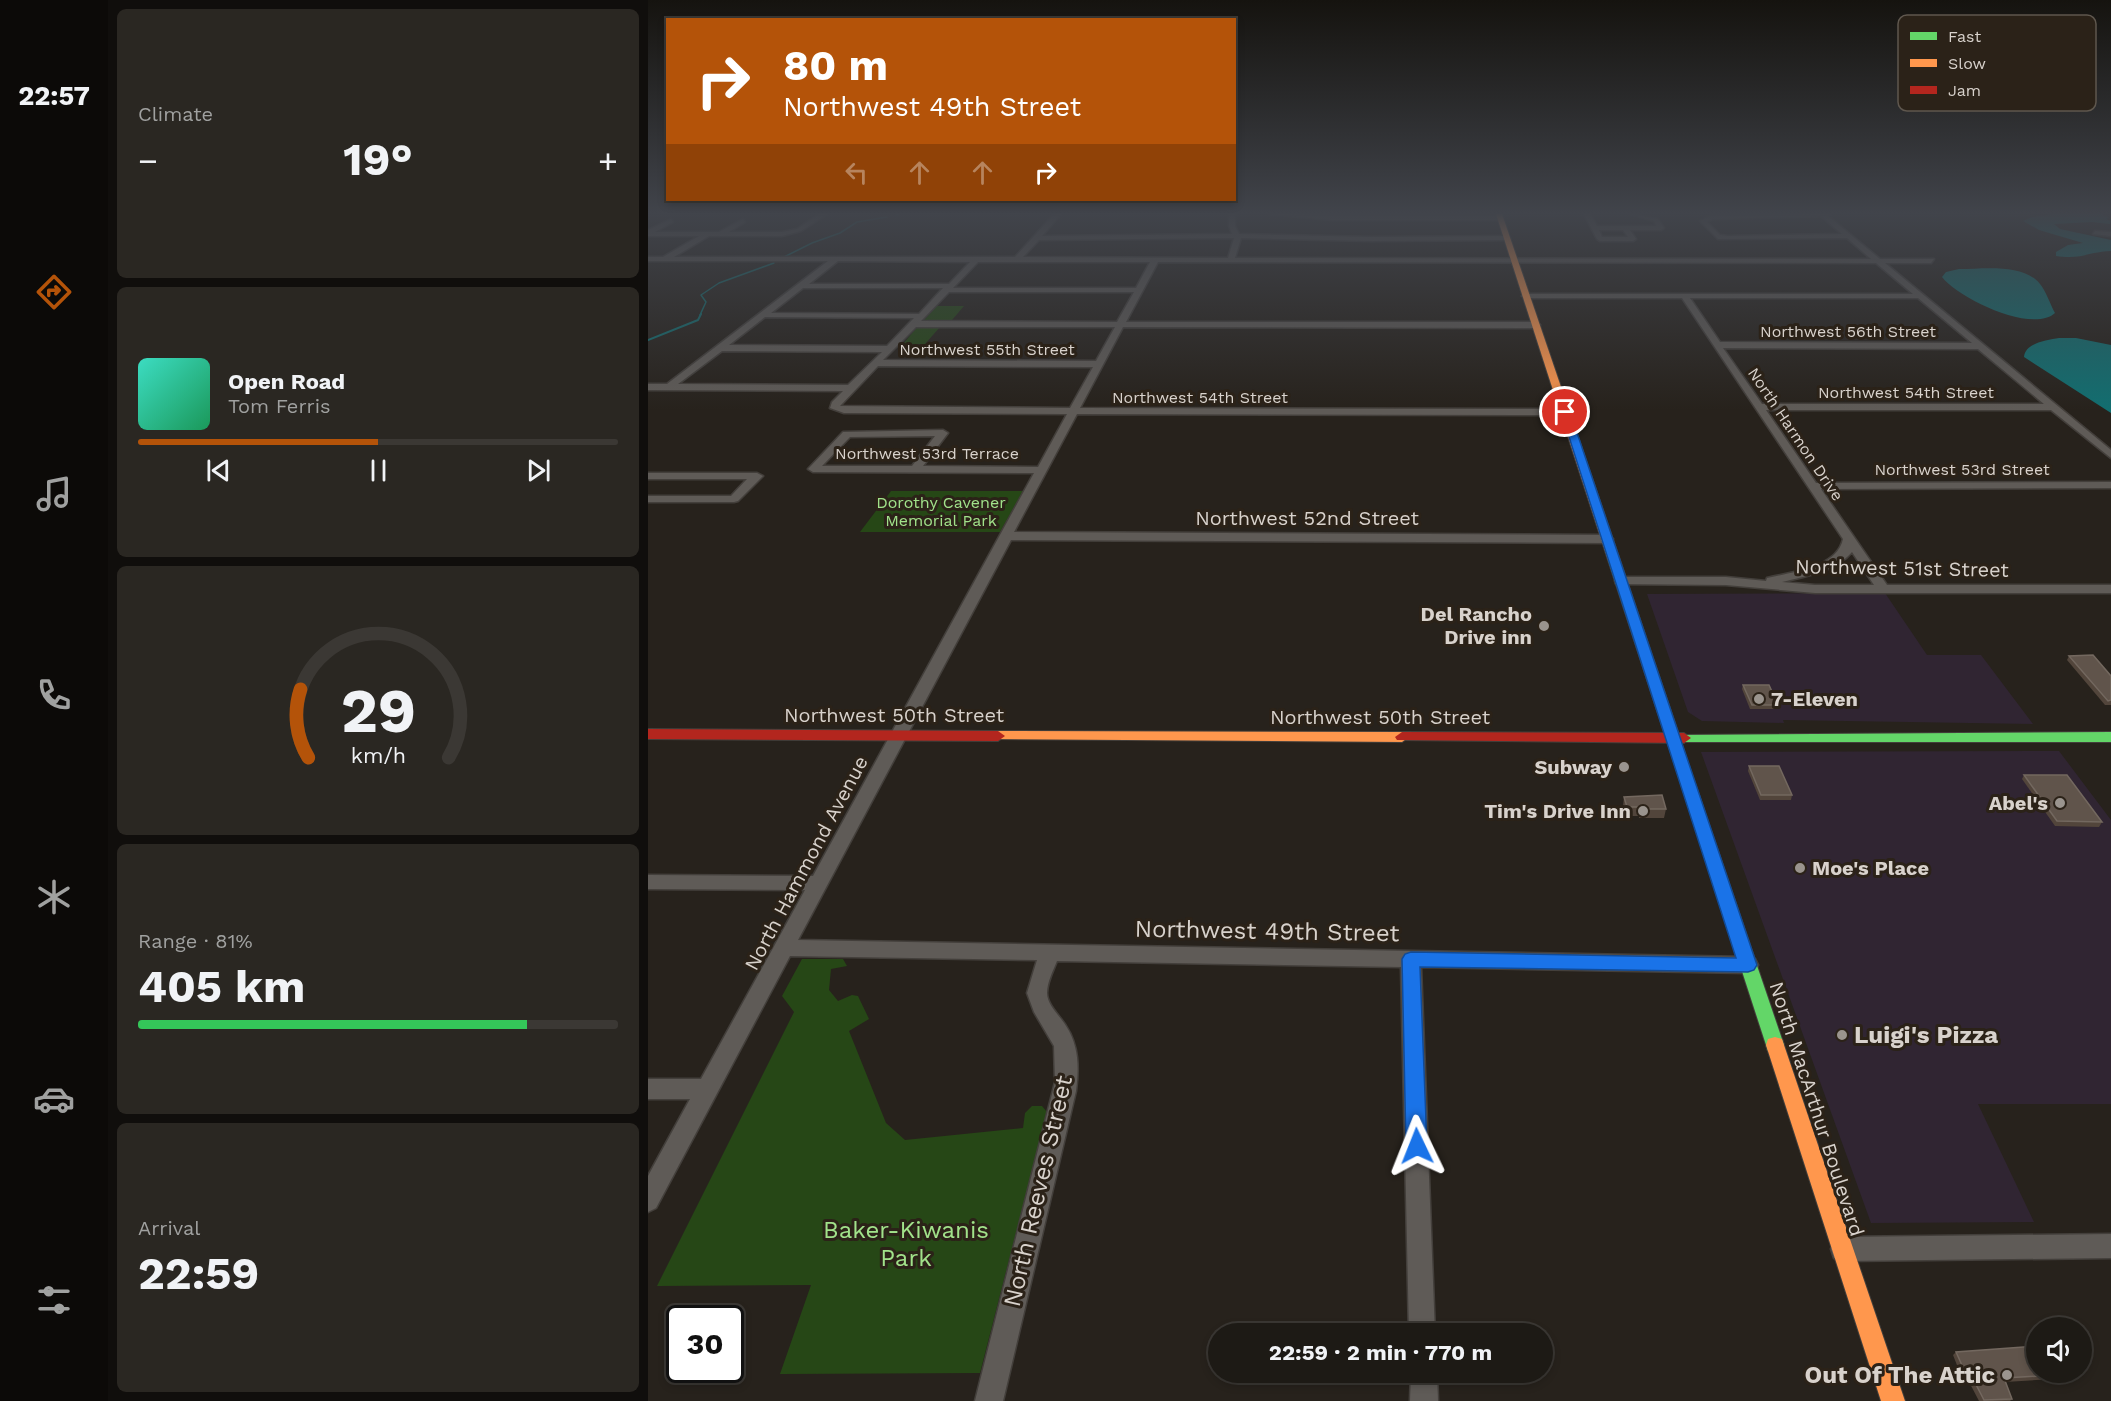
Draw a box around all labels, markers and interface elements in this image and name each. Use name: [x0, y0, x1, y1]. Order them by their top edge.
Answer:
legend: [1898, 15, 2096, 111]
text: Fast: [1948, 27, 1981, 46]
text: 80 m: [783, 41, 888, 90]
icon: right: [684, 42, 762, 120]
text: Slow: [1948, 54, 1986, 73]
text: 22:57: [18, 80, 90, 112]
text: Jam: [1948, 81, 1981, 100]
text: Northwest 49th Street: [783, 91, 1081, 123]
text: Climate: [138, 102, 213, 126]
text: 19°: [343, 133, 413, 186]
text: −: [138, 141, 158, 180]
text: +: [598, 141, 618, 180]
icon: left: [840, 156, 873, 189]
icon: ahead: [903, 156, 936, 189]
icon: ahead: [966, 156, 999, 189]
icon: right: [1029, 156, 1062, 189]
icon: directions: [33, 271, 75, 313]
street label: Northwest 56th Street: [1760, 322, 1936, 341]
street label: Northwest 55th Street: [899, 340, 1075, 359]
street label: North Harmon Drive: [1744, 364, 1847, 504]
text: Open Road: [228, 369, 345, 394]
street label: Northwest 54th Street: [1818, 383, 1994, 402]
pin: [1539, 386, 1590, 437]
street label: Northwest 54th Street: [1112, 388, 1288, 407]
text: Tom Ferris: [228, 394, 331, 418]
icon: arrive: [1548, 395, 1581, 428]
street label: Northwest 53rd Terrace: [835, 444, 1019, 463]
icon: previous: [202, 454, 235, 487]
icon: pause: [362, 454, 395, 487]
icon: next: [522, 454, 555, 487]
street label: Northwest 53rd Street: [1874, 460, 2050, 479]
icon: music: [33, 473, 75, 515]
park label: Dorothy Cavener Memorial Park: [876, 493, 1006, 530]
street label: Northwest 52nd Street: [1195, 506, 1419, 530]
street label: Northwest 51st Street: [1795, 554, 2010, 582]
place label: Del Rancho Drive inn: [1421, 602, 1532, 649]
marker: Del Rancho Drive inn: [1537, 619, 1551, 633]
icon: phone: [33, 674, 75, 716]
text: 29: [340, 674, 416, 747]
place label: 7-Eleven: [1771, 687, 1858, 711]
marker: 7-Eleven: [1752, 692, 1766, 706]
street label: Northwest 50th Street: [784, 703, 1005, 727]
street label: Northwest 50th Street: [1270, 705, 1491, 729]
text: km/h: [350, 743, 406, 768]
street label: North Hammond Avenue: [739, 752, 873, 974]
place label: Subway: [1534, 755, 1613, 779]
marker: Subway: [1617, 760, 1631, 774]
place label: Abel's: [1989, 791, 2048, 815]
marker: Abel's: [2053, 796, 2067, 810]
place label: Tim's Drive Inn: [1484, 799, 1631, 823]
marker: Tim's Drive Inn: [1636, 804, 1650, 818]
place label: Moe's Place: [1812, 856, 1929, 880]
marker: Moe's Place: [1793, 861, 1807, 875]
icon: climate: [33, 876, 75, 918]
street label: Northwest 49th Street: [1134, 915, 1400, 947]
text: Range · 81%: [138, 929, 253, 953]
text: 405 km: [138, 960, 305, 1013]
street label: North MacArthur Boulevard: [1764, 979, 1870, 1239]
place label: Luigi's Pizza: [1854, 1021, 1998, 1049]
marker: Luigi's Pizza: [1835, 1028, 1849, 1042]
street label: North Reeves Street: [998, 1073, 1078, 1309]
icon: car: [33, 1078, 75, 1120]
position arrow: [1385, 1114, 1449, 1178]
text: Arrival: [138, 1216, 200, 1240]
park label: Baker-Kiwanis Park: [823, 1216, 989, 1272]
text: 22:59: [138, 1247, 259, 1300]
icon: filters: [33, 1279, 75, 1321]
speed limit sign: 30: [666, 1305, 744, 1383]
map controls: [2026, 1317, 2092, 1383]
button: sound: [2026, 1317, 2092, 1383]
text: 22:59 · 2 min · 770 m: [1269, 1340, 1492, 1365]
place label: Out Of The Attic: [1804, 1361, 1995, 1389]
marker: Out Of The Attic: [2000, 1368, 2014, 1382]

